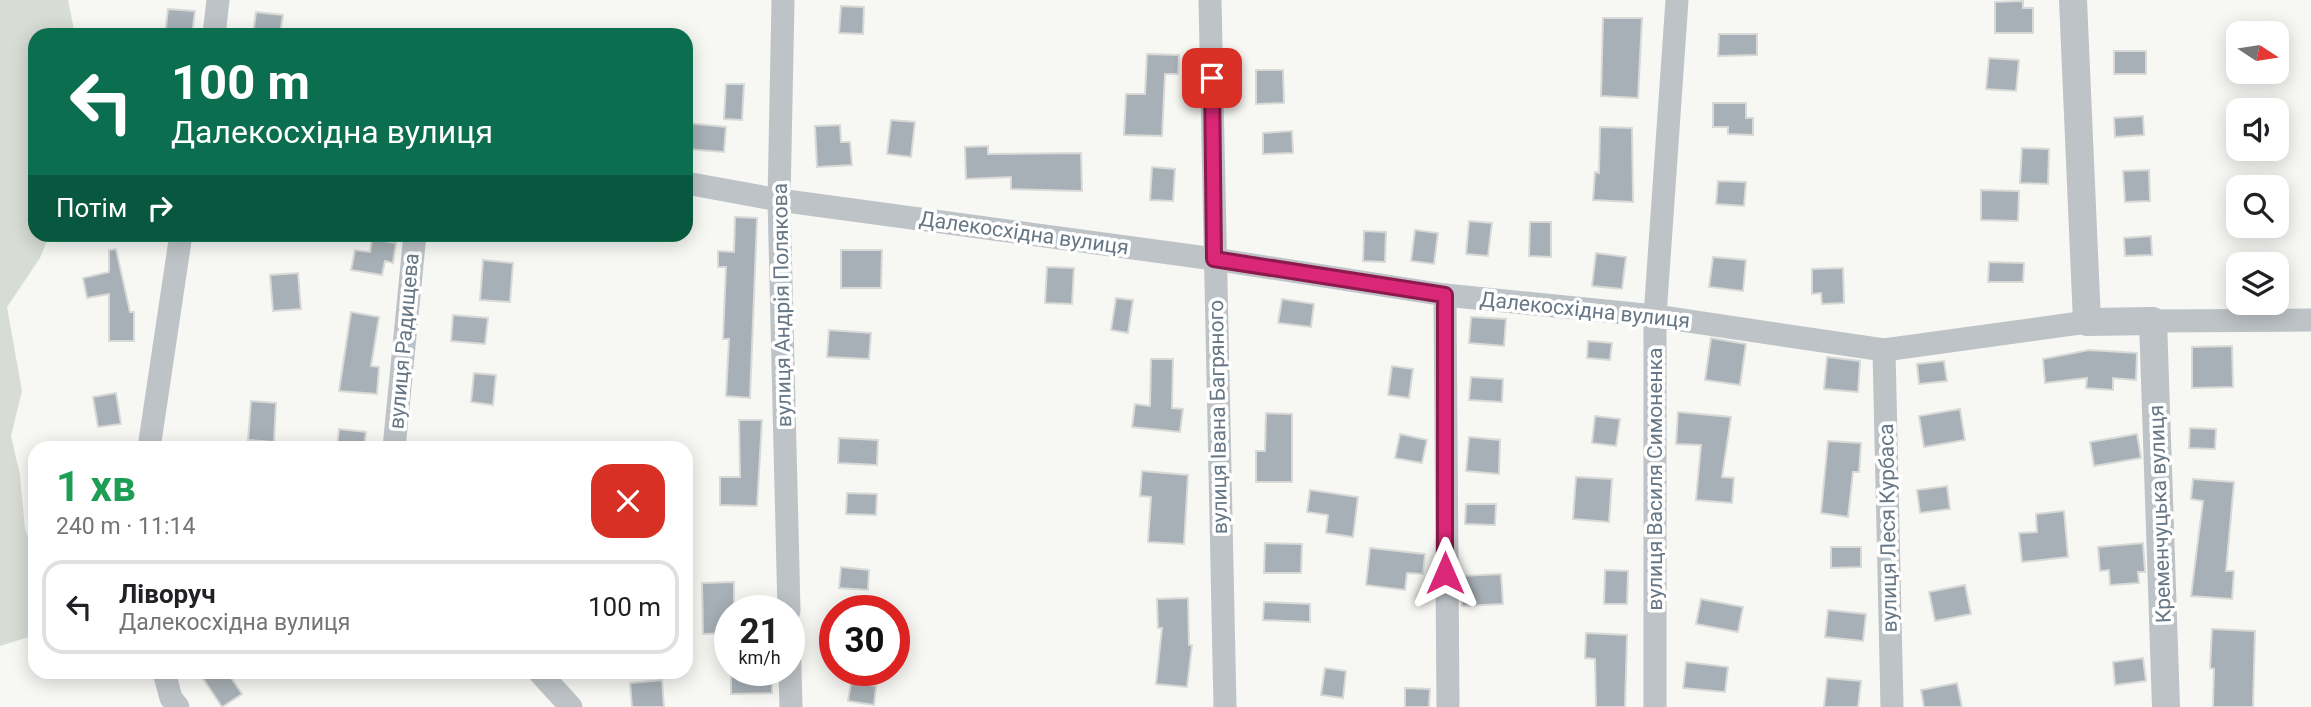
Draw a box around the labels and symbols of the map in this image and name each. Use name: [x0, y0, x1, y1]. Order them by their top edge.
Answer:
north arrow: [2226, 21, 2289, 84]
pin: [1182, 48, 1242, 108]
street label: вулиця Андрія Полякова: [768, 183, 796, 427]
street label: Далекосхідна вулиця: [918, 206, 1130, 260]
street label: вулиця Радищева: [384, 252, 424, 430]
street label: Далекосхідна вулиця: [1479, 287, 1691, 333]
street label: вулиця Івана Багряного: [1204, 300, 1232, 534]
street label: вулиця Василя Симоненка: [1643, 348, 1667, 610]
street label: Кременчуцька вулиця: [2144, 405, 2176, 623]
street label: вулиця Леся Курбаса: [1874, 423, 1902, 633]
position arrow: [1408, 536, 1482, 610]
speed limit sign: 30: [819, 595, 910, 686]

